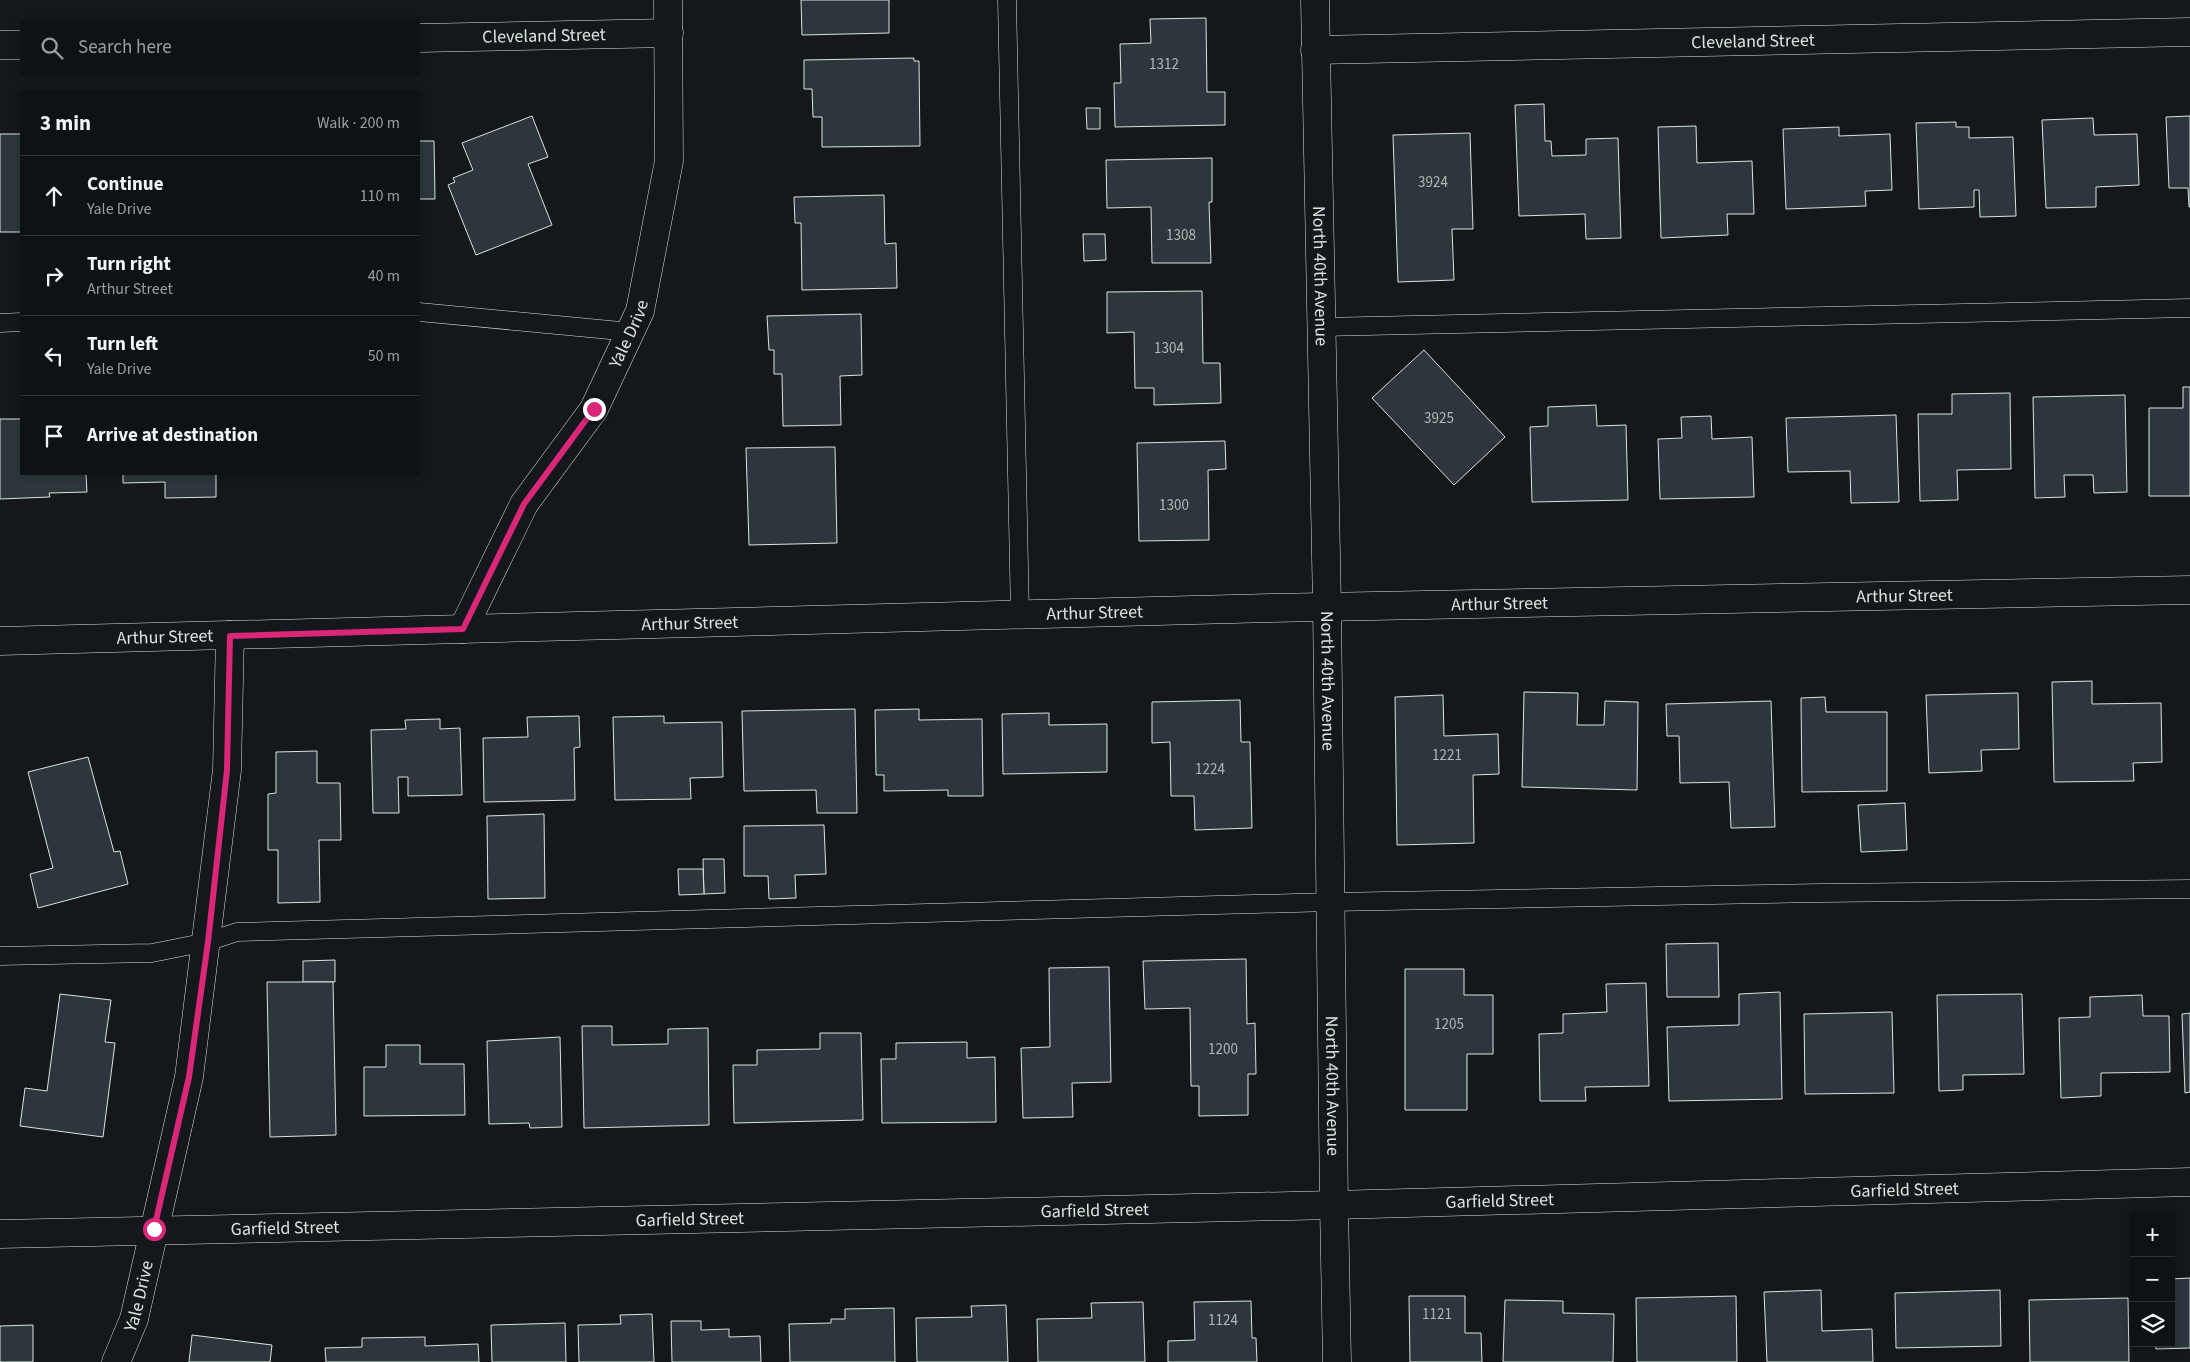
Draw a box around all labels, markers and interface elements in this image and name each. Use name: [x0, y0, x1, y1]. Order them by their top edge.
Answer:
search box: [20, 20, 420, 75]
street label: Cleveland Street: [482, 22, 606, 50]
street label: Cleveland Street: [1691, 28, 1815, 55]
icon: search: [38, 34, 66, 62]
text: Search here: [78, 34, 172, 61]
house number: 1312: [1149, 54, 1179, 75]
text: 3 min: [40, 108, 91, 138]
text: Walk · 200 m: [317, 112, 400, 134]
text: Continue: [87, 171, 164, 198]
house number: 3924: [1418, 172, 1448, 193]
icon: ahead: [40, 182, 68, 210]
text: 110 m: [360, 185, 400, 207]
text: Yale Drive: [87, 198, 152, 220]
street label: North 40th Avenue: [1306, 206, 1334, 346]
house number: 1308: [1166, 225, 1196, 246]
text: Turn right: [87, 251, 171, 278]
icon: right: [40, 262, 68, 290]
text: 40 m: [368, 265, 400, 287]
text: Arthur Street: [87, 278, 173, 300]
street label: Yale Drive: [603, 298, 655, 373]
text: Turn left: [87, 331, 158, 358]
house number: 1304: [1154, 338, 1184, 359]
icon: left: [40, 342, 68, 370]
text: 50 m: [368, 345, 400, 367]
text: Yale Drive: [87, 358, 152, 380]
route end: [583, 398, 606, 421]
house number: 3925: [1424, 408, 1454, 429]
icon: arrive: [40, 422, 68, 450]
text: Arrive at destination: [87, 422, 258, 449]
house number: 1300: [1159, 495, 1189, 516]
street label: Arthur Street: [1856, 583, 1953, 610]
street label: Arthur Street: [1451, 591, 1548, 617]
street label: Arthur Street: [1046, 599, 1143, 627]
street label: Arthur Street: [641, 610, 738, 637]
street label: North 40th Avenue: [1314, 611, 1341, 751]
street label: Arthur Street: [116, 623, 214, 651]
house number: 1221: [1432, 745, 1462, 766]
house number: 1224: [1195, 759, 1225, 780]
house number: 1205: [1434, 1014, 1464, 1035]
street label: North 40th Avenue: [1319, 1016, 1345, 1156]
house number: 1200: [1208, 1039, 1238, 1060]
street label: Garfield Street: [1850, 1176, 1959, 1204]
street label: Garfield Street: [1445, 1187, 1554, 1215]
street label: Garfield Street: [1040, 1197, 1149, 1224]
street label: Garfield Street: [635, 1206, 744, 1233]
map controls: [2130, 1212, 2175, 1347]
button: +: [2130, 1212, 2175, 1257]
street label: Garfield Street: [230, 1215, 339, 1242]
route start: [143, 1218, 166, 1241]
button: −: [2130, 1257, 2175, 1302]
street label: Yale Drive: [118, 1258, 160, 1337]
button: layers: [2130, 1302, 2175, 1347]
house number: 1121: [1422, 1304, 1452, 1325]
house number: 1124: [1208, 1310, 1238, 1331]

